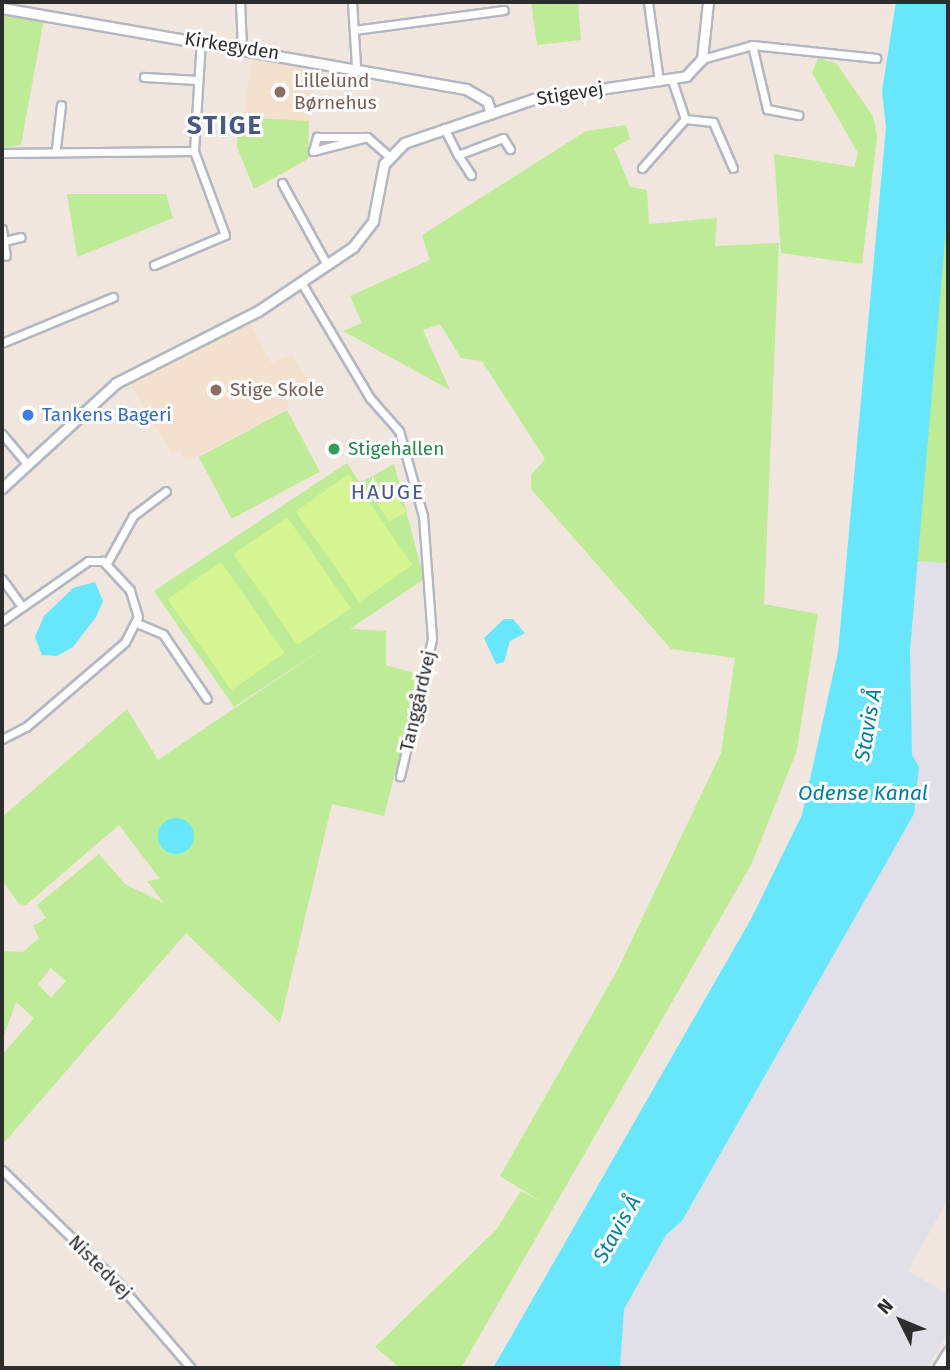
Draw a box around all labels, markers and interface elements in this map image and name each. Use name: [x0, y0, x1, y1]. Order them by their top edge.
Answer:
street label: Kirkegyden: [183, 27, 281, 65]
place label: Lillelund Børnehus: [294, 70, 377, 114]
street label: Stigevej: [535, 77, 605, 111]
marker: Lillelund Børnehus: [272, 84, 288, 100]
district label: STIGE: [187, 110, 263, 142]
place label: Stige Skole: [230, 379, 324, 401]
marker: Stige Skole: [208, 382, 224, 398]
place label: Tankens Bageri: [42, 404, 172, 426]
marker: Tankens Bageri: [20, 407, 36, 423]
place label: Stigehallen: [348, 438, 444, 460]
marker: Stigehallen: [326, 441, 342, 457]
district label: HAUGE: [351, 479, 425, 505]
street label: Tanggårdvej: [395, 648, 441, 754]
water label: Stavis Å: [849, 687, 887, 763]
water label: Odense Kanal: [798, 780, 928, 806]
water label: Stavis Å: [588, 1191, 646, 1267]
street label: Nistedvej: [63, 1230, 137, 1304]
north arrow: [866, 1286, 936, 1356]
text: N: [873, 1294, 898, 1319]

